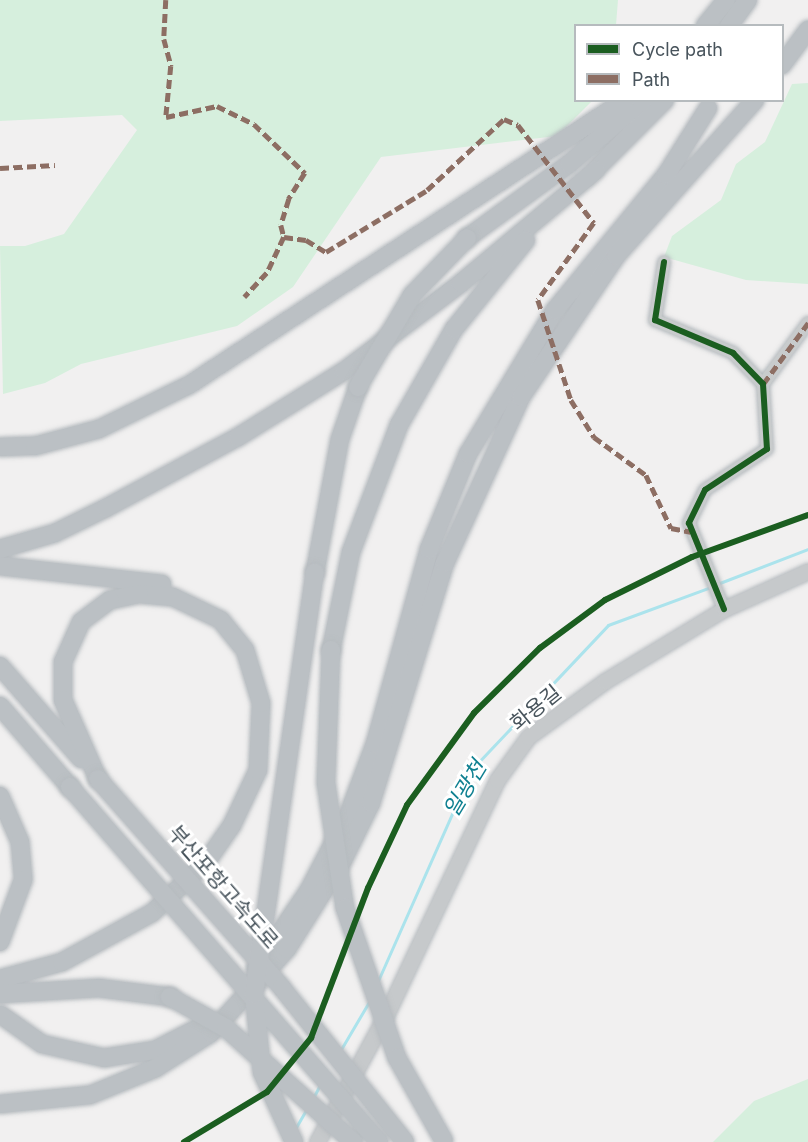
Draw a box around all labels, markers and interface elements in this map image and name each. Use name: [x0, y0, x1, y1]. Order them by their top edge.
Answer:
legend: [574, 24, 784, 102]
text: Cycle path: [632, 39, 723, 60]
text: Path: [632, 69, 670, 90]
street label: 화용길: [506, 680, 566, 736]
water label: 일광천: [438, 756, 492, 822]
street label: 부산포항고속도로: [163, 820, 283, 954]

